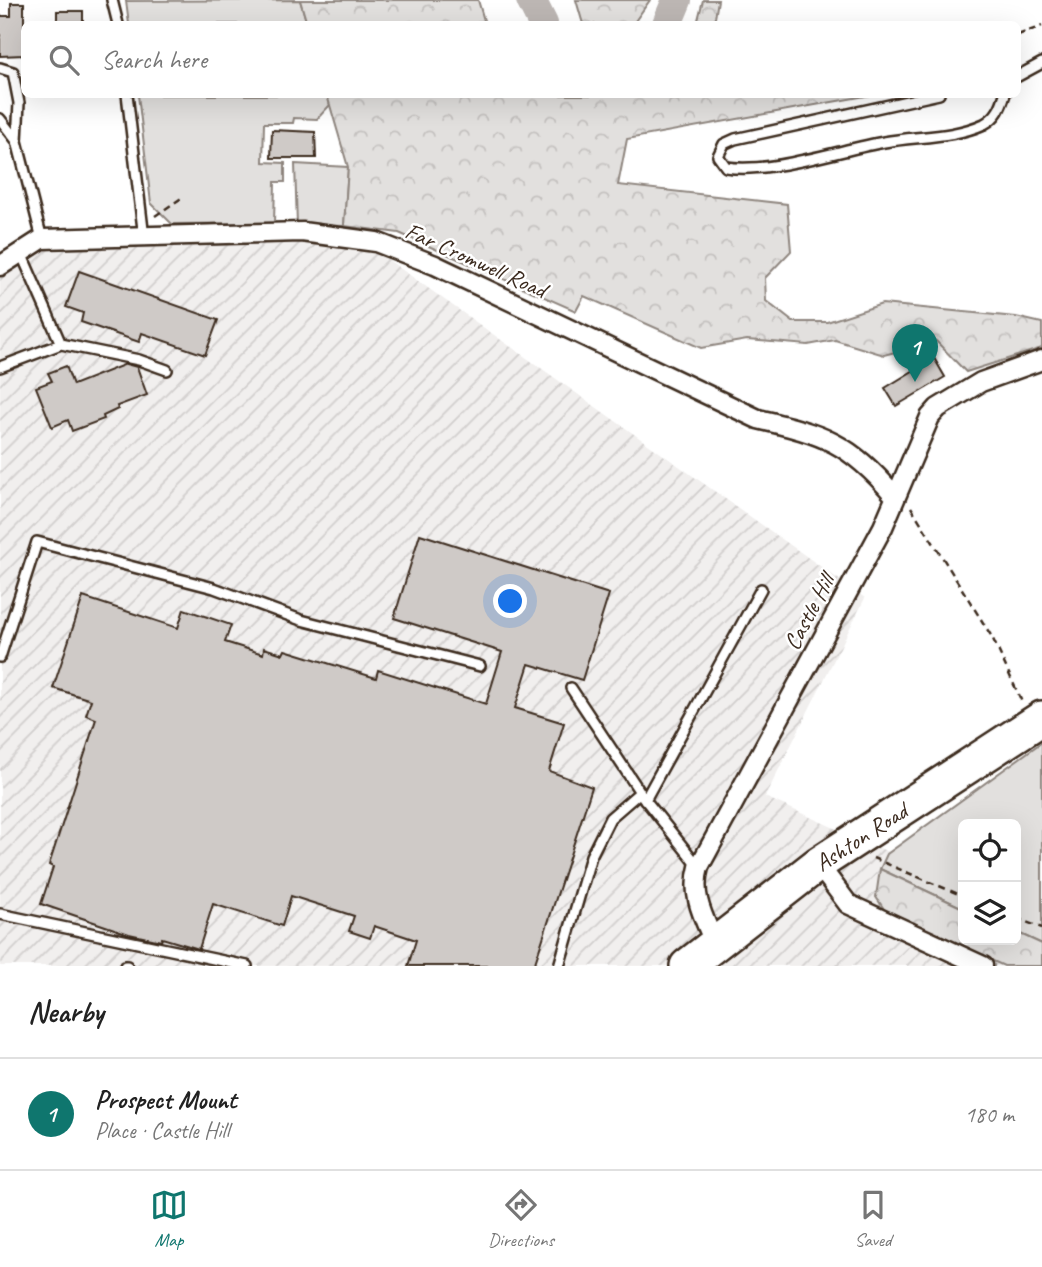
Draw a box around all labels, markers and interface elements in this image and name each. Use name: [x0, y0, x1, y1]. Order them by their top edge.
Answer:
search box: [21, 21, 1021, 98]
icon: search: [45, 41, 83, 79]
text: Search here: [101, 43, 207, 76]
street label: Far Cromwell Road: [401, 215, 555, 306]
pin: 1: [892, 324, 938, 382]
street label: Castle Hill: [777, 565, 843, 655]
your location: [493, 584, 527, 618]
street label: Ashton Road: [809, 794, 916, 878]
map controls: [958, 819, 1021, 945]
button: locate: [958, 819, 1021, 882]
button: layers: [958, 882, 1021, 945]
text: Nearby: [28, 993, 104, 1031]
text: Prospect Mount: [95, 1083, 236, 1116]
text: 1: [46, 1100, 56, 1129]
text: 180 m: [965, 1100, 1014, 1129]
text: Place · Castle Hill: [95, 1116, 229, 1145]
tab: Map: [150, 1186, 188, 1252]
tab: Directions: [488, 1186, 554, 1252]
tab: Saved: [854, 1186, 892, 1252]

